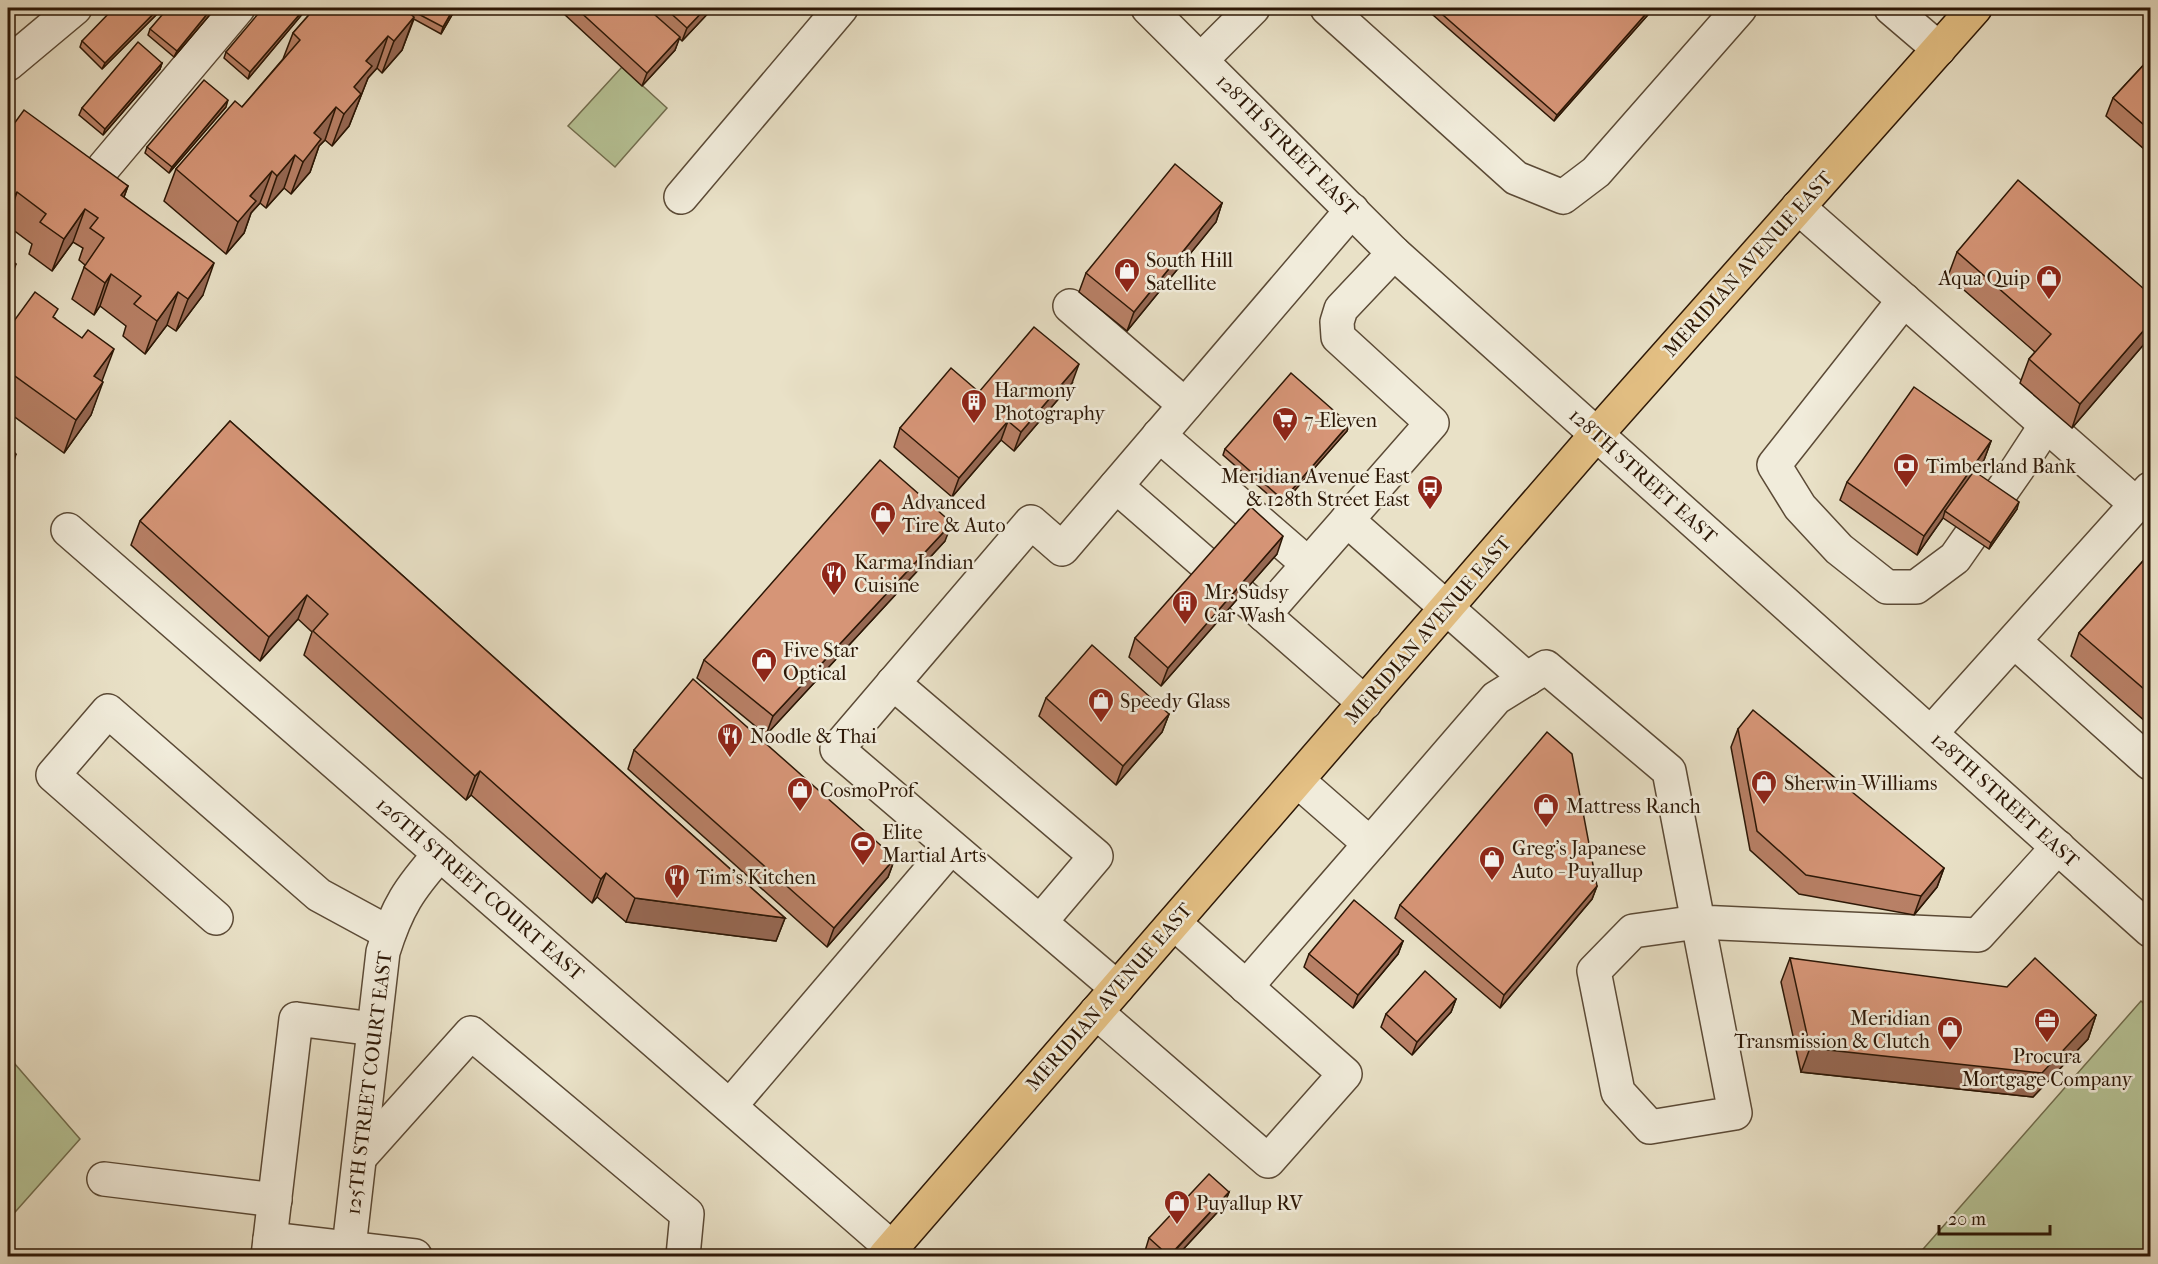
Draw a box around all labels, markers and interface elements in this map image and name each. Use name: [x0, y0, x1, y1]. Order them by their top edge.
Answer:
street label: 128TH STREET EAST: [1211, 69, 1363, 221]
street label: MERIDIAN AVENUE EAST: [1659, 166, 1838, 361]
place label: South Hill Satellite: [1146, 249, 1233, 295]
shop icon: South Hill Satellite: [1112, 256, 1142, 294]
shop icon: Aqua Quip: [2034, 263, 2064, 301]
place label: Aqua Quip: [1937, 267, 2030, 290]
place label: Harmony Photography: [994, 379, 1106, 425]
building icon: Harmony Photography: [959, 387, 989, 425]
street label: 128TH STREET EAST: [1564, 404, 1722, 549]
supermarket icon: 7-Eleven: [1270, 405, 1300, 443]
place label: 7-Eleven: [1304, 409, 1378, 432]
bank icon: Timberland Bank: [1891, 451, 1921, 489]
place label: Timberland Bank: [1926, 455, 2077, 478]
place label: Meridian Avenue East & 128th Street East: [1221, 465, 1410, 511]
bus stop icon: Meridian Avenue East & 128th Street East: [1415, 473, 1445, 511]
place label: Advanced Tire & Auto: [901, 491, 1006, 537]
shop icon: Advanced Tire & Auto: [868, 499, 898, 537]
street label: MERIDIAN AVENUE EAST: [1340, 531, 1516, 729]
place label: Karma Indian Cuisine: [854, 551, 974, 597]
restaurant icon: Karma Indian Cuisine: [819, 559, 849, 597]
place label: Mr. Sudsy Car Wash: [1204, 581, 1290, 627]
building icon: Mr. Sudsy Car Wash: [1170, 588, 1200, 626]
place label: Five Star Optical: [783, 639, 859, 685]
shop icon: Five Star Optical: [749, 646, 779, 684]
shop icon: Speedy Glass: [1086, 686, 1116, 724]
place label: Speedy Glass: [1120, 690, 1230, 713]
restaurant icon: Noodle & Thai: [715, 721, 745, 759]
place label: Noodle & Thai: [750, 725, 877, 748]
street label: 128TH STREET EAST: [1926, 728, 2084, 873]
shop icon: Sherwin-Williams: [1749, 768, 1779, 806]
place label: Sherwin-Williams: [1784, 772, 1937, 795]
shop icon: CosmoProf: [785, 775, 815, 813]
place label: CosmoProf: [820, 779, 919, 802]
shop icon: Mattress Ranch: [1531, 791, 1561, 829]
street label: 126TH STREET COURT EAST: [371, 793, 589, 986]
place label: Mattress Ranch: [1566, 795, 1701, 818]
place label: Elite Martial Arts: [882, 821, 986, 867]
sports icon: Elite Martial Arts: [848, 829, 878, 867]
place label: Greg's Japanese Auto - Puyallup: [1511, 837, 1646, 883]
shop icon: Greg's Japanese Auto - Puyallup: [1477, 844, 1507, 882]
restaurant icon: Tim's Kitchen: [662, 862, 692, 900]
place label: Tim's Kitchen: [696, 866, 817, 889]
street label: MERIDIAN AVENUE EAST: [1021, 898, 1197, 1096]
street label: 125TH STREET COURT EAST: [341, 949, 397, 1216]
office icon: Procura Mortgage Company: [2032, 1006, 2062, 1044]
place label: Meridian Transmission & Clutch: [1734, 1007, 1931, 1053]
shop icon: Meridian Transmission & Clutch: [1935, 1014, 1965, 1052]
place label: Procura Mortgage Company: [1962, 1045, 2134, 1091]
shop icon: Puyallup RV: [1162, 1188, 1192, 1226]
place label: Puyallup RV: [1196, 1192, 1303, 1215]
scale bar: [1939, 1198, 2050, 1236]
text: 20 m: [1948, 1209, 1986, 1230]

